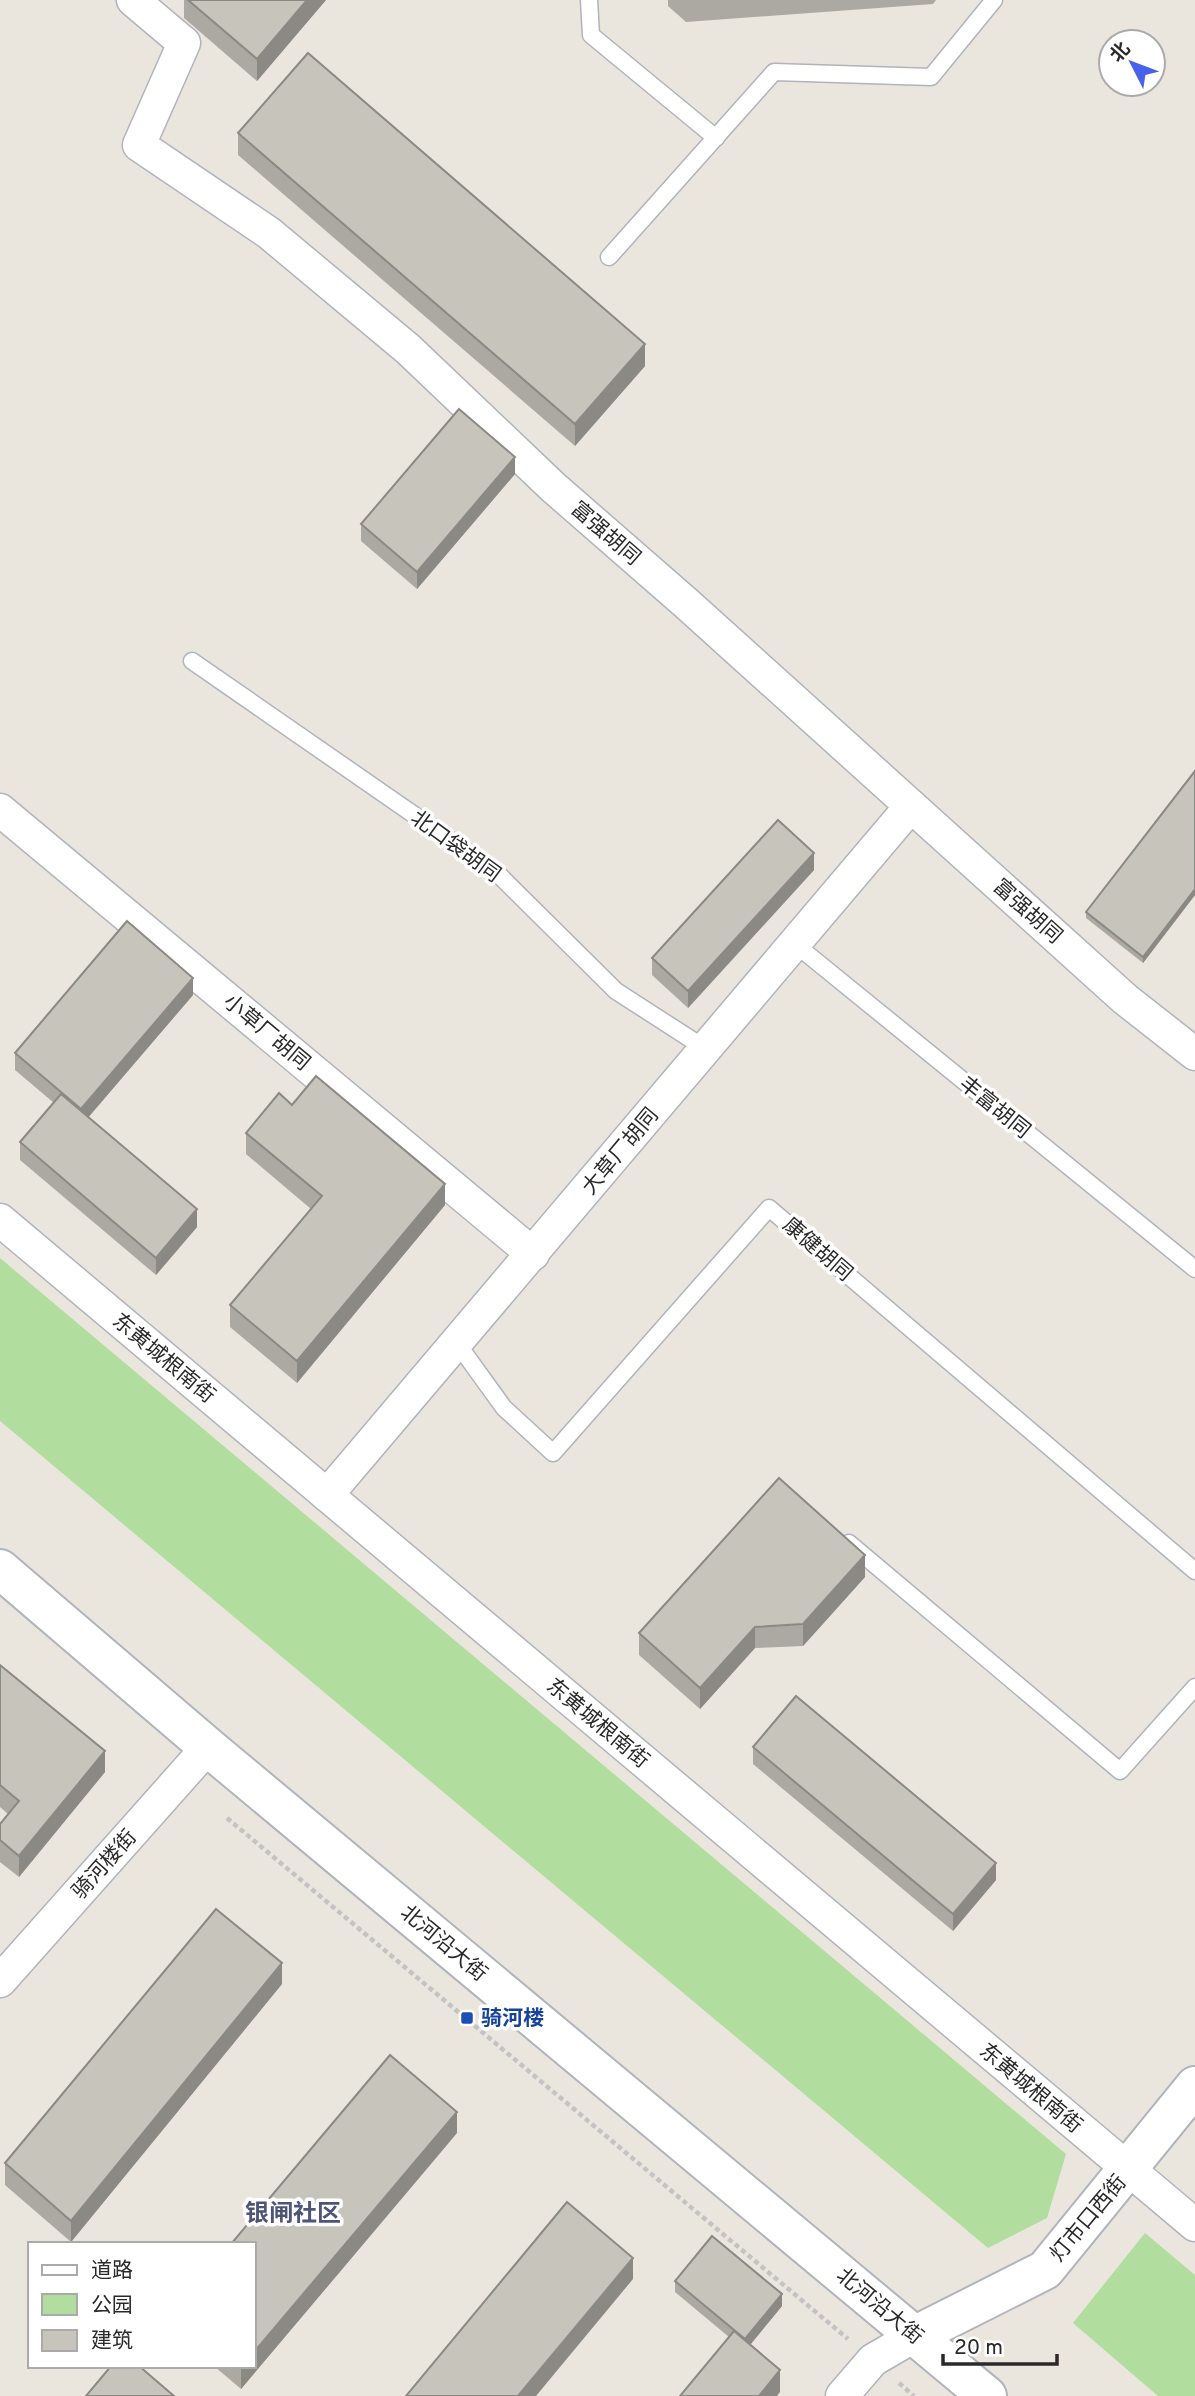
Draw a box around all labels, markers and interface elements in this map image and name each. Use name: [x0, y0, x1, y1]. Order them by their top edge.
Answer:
north arrow: [1097, 28, 1167, 98]
text: 北: [1106, 38, 1136, 68]
street label: 富强胡同: [564, 496, 646, 572]
street label: 北口袋胡同: [405, 805, 506, 889]
street label: 富强胡同: [987, 874, 1067, 950]
street label: 小草厂胡同: [217, 989, 315, 1077]
street label: 丰富胡同: [953, 1071, 1035, 1145]
street label: 大草厂胡同: [577, 1103, 665, 1201]
street label: 康健胡同: [776, 1212, 858, 1288]
street label: 东黄城根南街: [106, 1308, 220, 1410]
street label: 东黄城根南街: [540, 1673, 654, 1775]
street label: 骑河楼街: [67, 1825, 143, 1905]
street label: 北河沿大街: [394, 1900, 492, 1988]
place label: 骑河楼: [481, 2006, 544, 2033]
marker: 骑河楼: [459, 2010, 475, 2026]
street label: 东黄城根南街: [973, 2038, 1087, 2140]
street label: 灯市口西街: [1045, 2170, 1133, 2268]
district label: 银闸社区: [245, 2200, 341, 2230]
legend: [28, 2242, 256, 2368]
text: 道路: [91, 2258, 133, 2285]
street label: 北河沿大街: [830, 2263, 928, 2351]
text: 公园: [91, 2293, 133, 2320]
scale bar: [943, 2322, 1057, 2366]
text: 建筑: [91, 2328, 133, 2355]
text: 20 m: [954, 2335, 1003, 2362]

